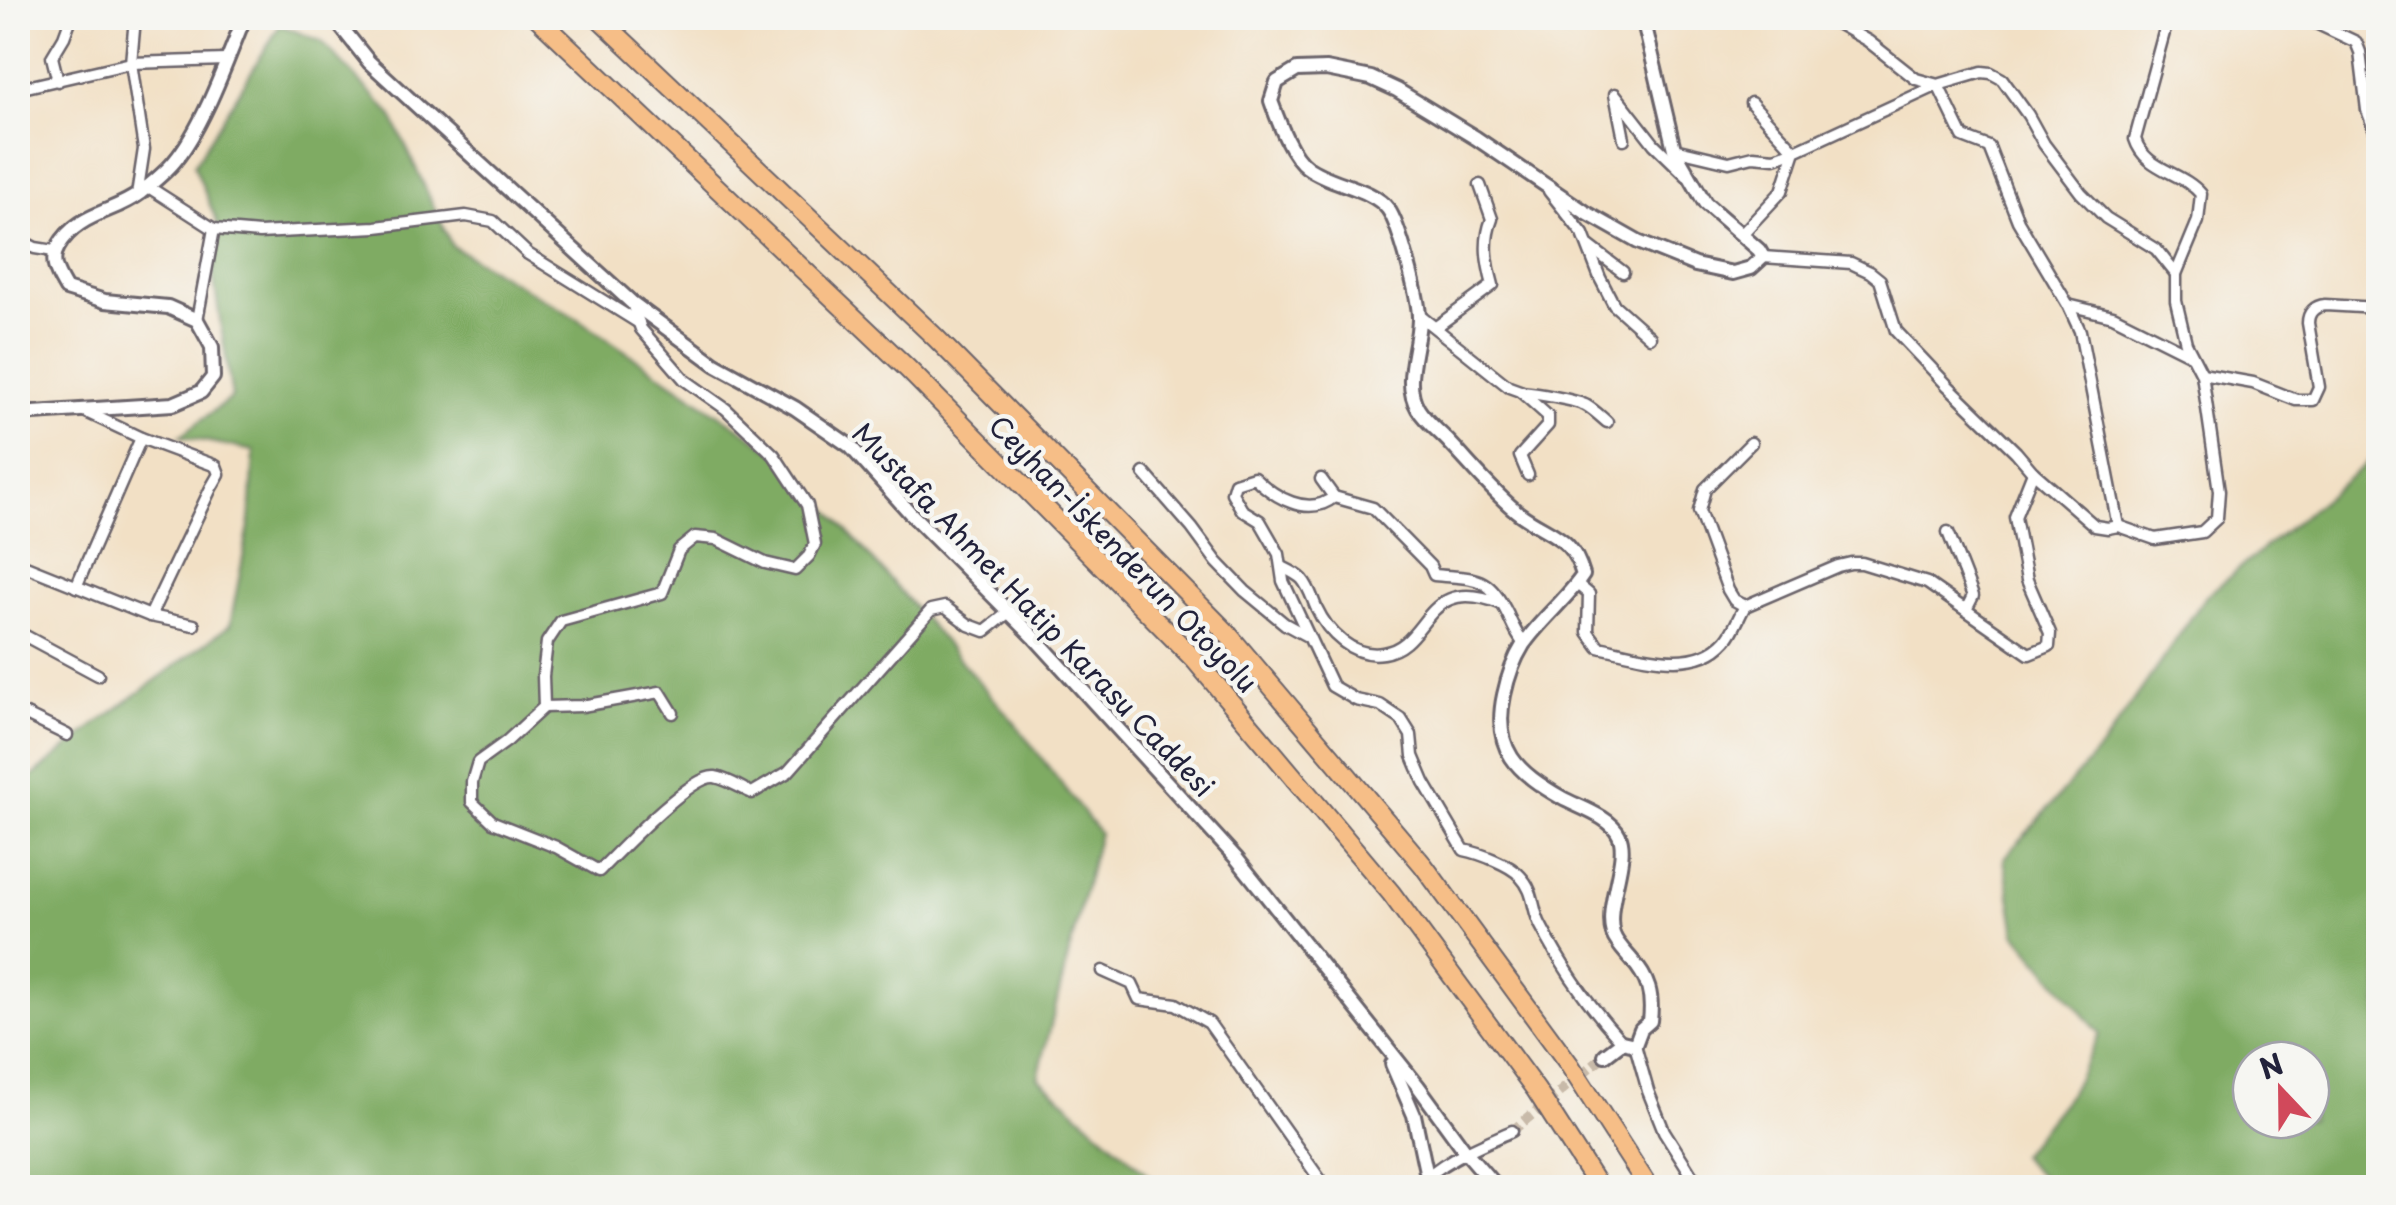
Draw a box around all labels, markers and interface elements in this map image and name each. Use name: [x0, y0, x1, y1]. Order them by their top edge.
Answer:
street label: Ceyhan-İskenderun Otoyolu: [980, 405, 1268, 701]
street label: Mustafa Ahmet Hatip Karasu Caddesi: [843, 412, 1225, 806]
north arrow: [2231, 1040, 2331, 1140]
text: N: [2253, 1041, 2289, 1090]

